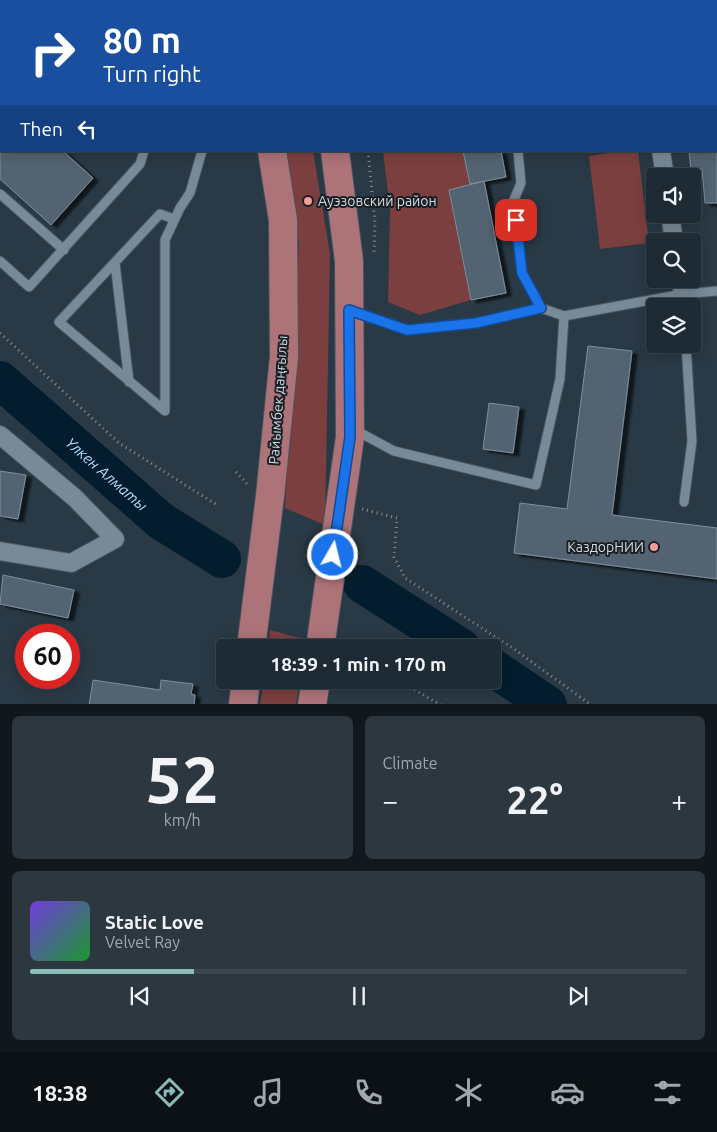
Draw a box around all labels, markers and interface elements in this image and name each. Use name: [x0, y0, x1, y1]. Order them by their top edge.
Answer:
icon: right: [20, 20, 85, 85]
text: 80 m: [103, 20, 181, 60]
text: Turn right: [103, 61, 201, 86]
icon: left: [73, 115, 101, 143]
text: Then: [20, 118, 63, 140]
map controls: [646, 168, 701, 353]
button: sound: [646, 168, 701, 223]
place label: Ауэзовский район: [318, 193, 437, 209]
marker: Ауэзовский район: [302, 195, 314, 207]
pin: [495, 199, 537, 241]
icon: arrive: [502, 206, 530, 234]
button: search: [646, 233, 701, 288]
button: layers: [646, 298, 701, 353]
street label: Райымбек даңғылы: [266, 335, 290, 465]
water label: Үлкен Алматы: [63, 433, 151, 514]
position arrow: [306, 528, 358, 580]
place label: КаздорНИИ: [567, 539, 644, 555]
marker: КаздорНИИ: [648, 541, 660, 553]
speed limit sign: 60: [15, 624, 80, 689]
text: 18:39 · 1 min · 170 m: [271, 653, 446, 675]
text: 52: [146, 742, 219, 815]
text: Climate: [383, 754, 438, 772]
text: 22°: [507, 779, 563, 821]
text: −: [383, 785, 398, 816]
text: +: [671, 785, 687, 816]
text: km/h: [164, 811, 201, 829]
text: Static Love: [105, 911, 204, 933]
text: Velvet Ray: [105, 933, 180, 951]
icon: previous: [126, 982, 154, 1010]
icon: pause: [345, 982, 373, 1010]
icon: next: [564, 982, 592, 1010]
icon: directions: [152, 1075, 187, 1110]
icon: music: [251, 1075, 286, 1110]
icon: phone: [351, 1075, 386, 1110]
icon: climate: [451, 1075, 486, 1110]
icon: car: [550, 1075, 585, 1110]
icon: filters: [650, 1075, 685, 1110]
text: 18:38: [32, 1080, 87, 1105]

